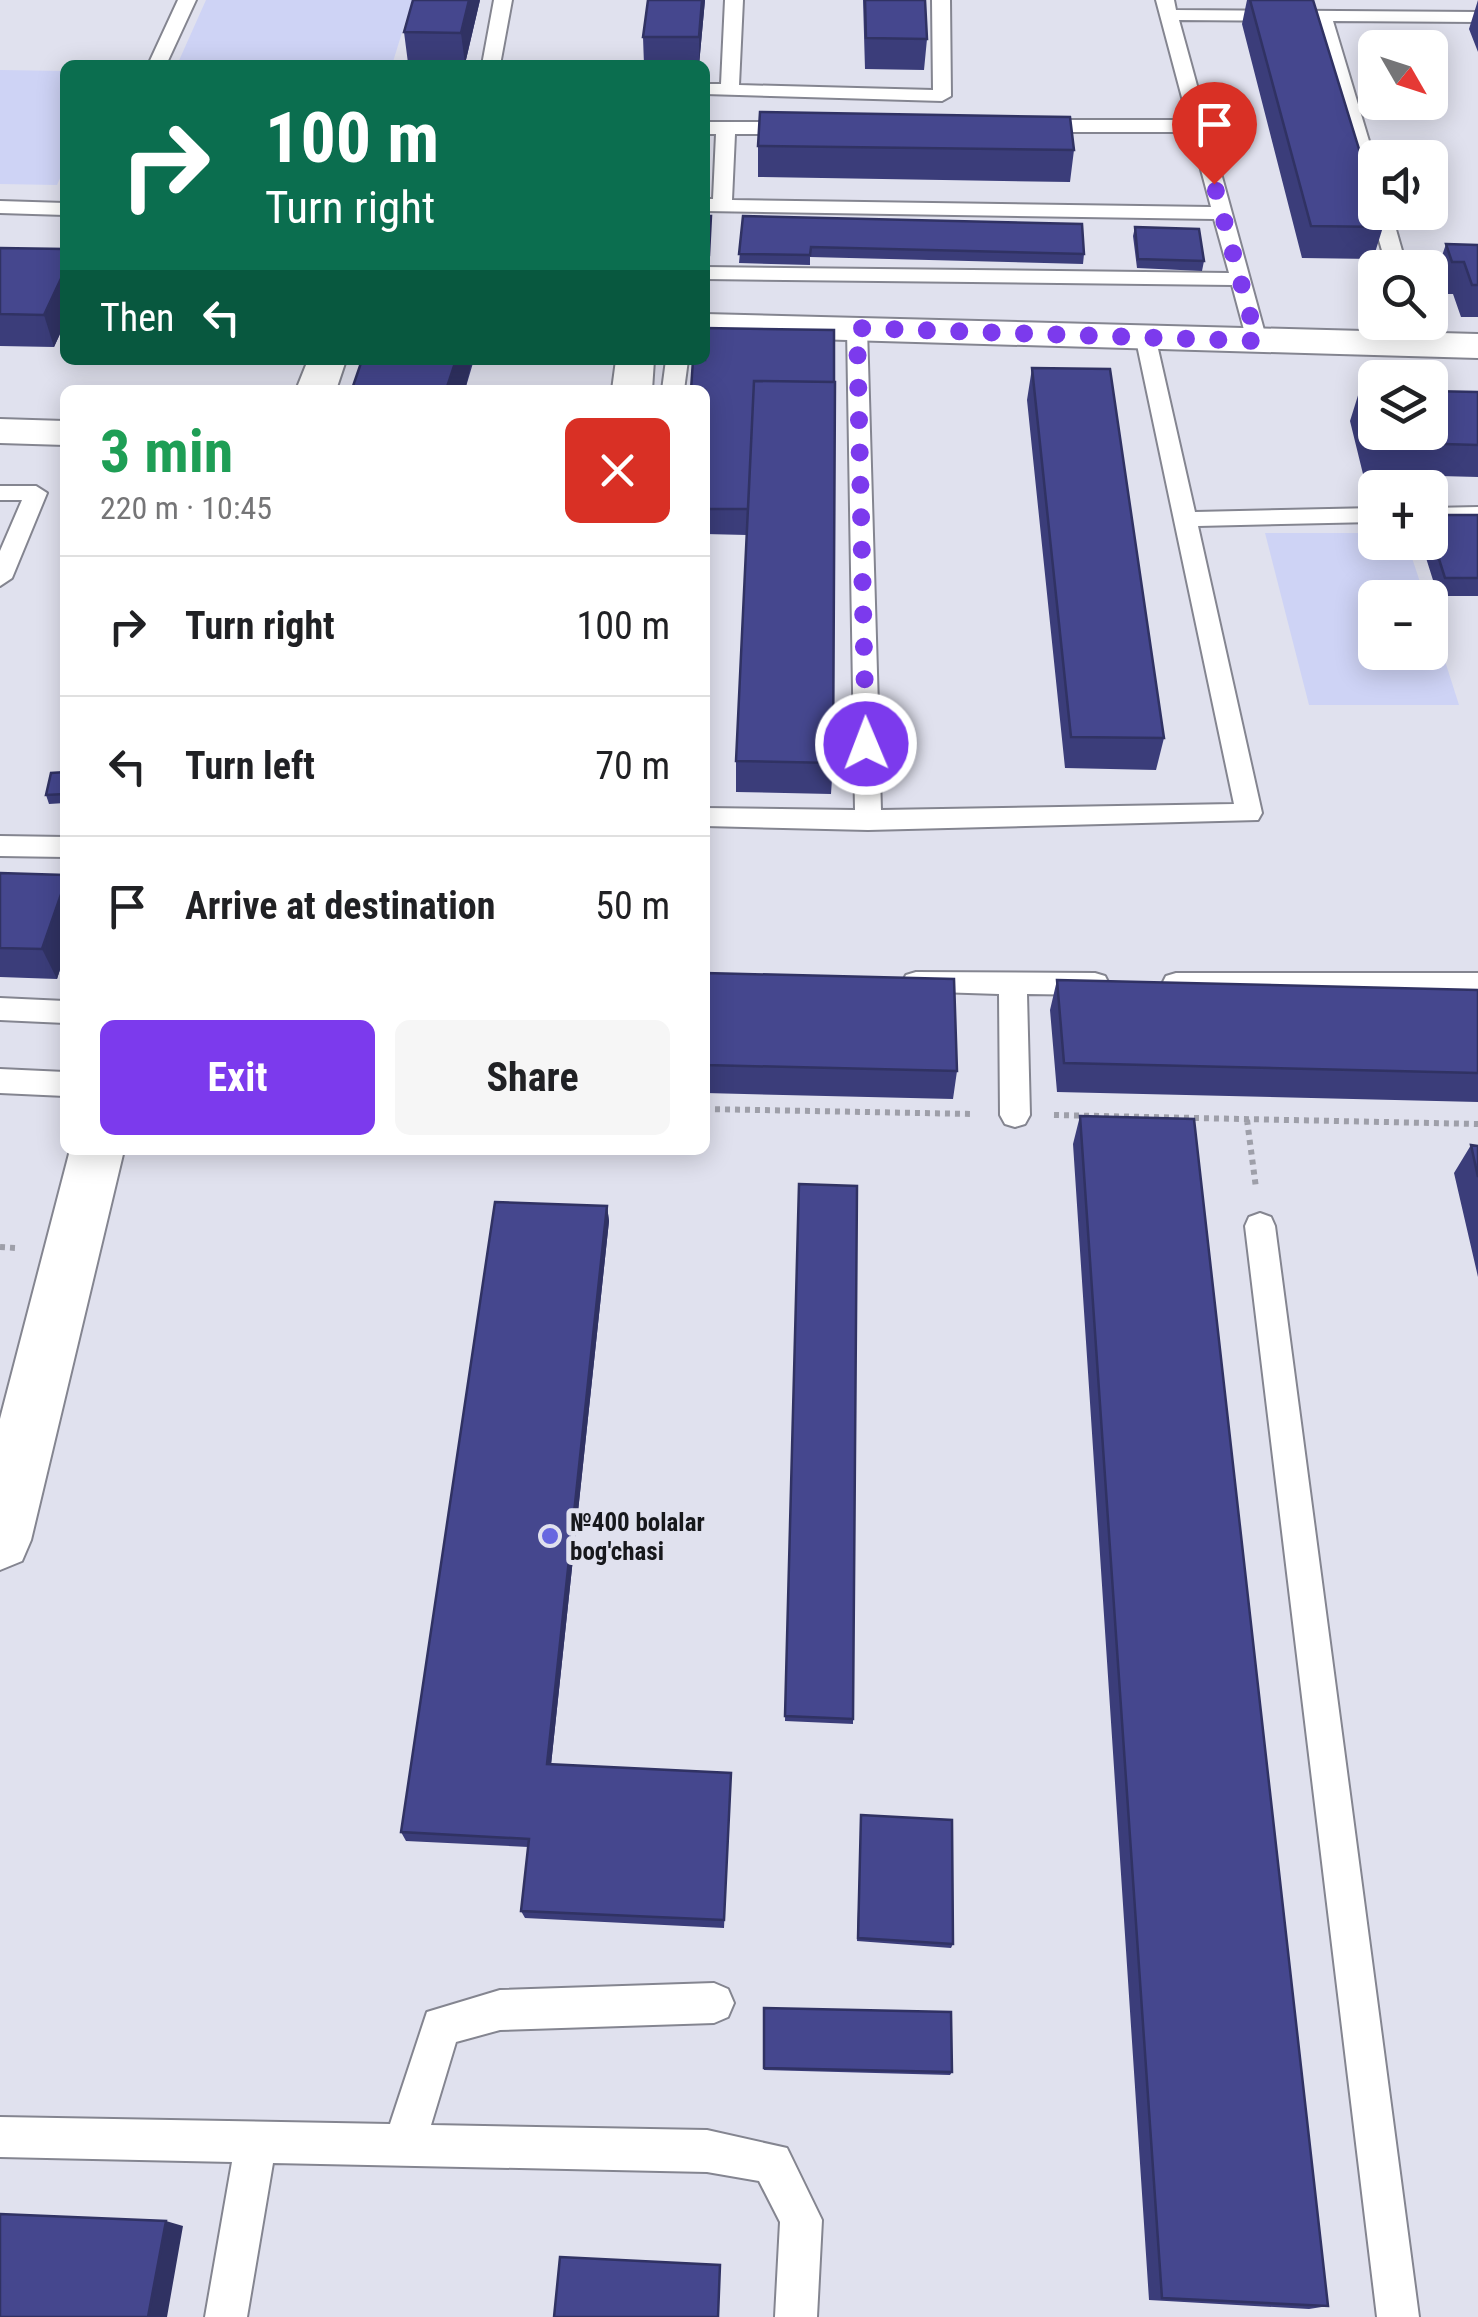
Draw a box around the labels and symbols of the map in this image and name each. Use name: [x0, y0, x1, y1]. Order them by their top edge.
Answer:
north arrow: [1358, 30, 1448, 120]
pin: [1172, 82, 1257, 185]
position arrow: [814, 692, 918, 796]
place label: №400 bolalar bog'chasi: [570, 1508, 705, 1566]
marker: №400 bolalar bog'chasi: [539, 1525, 561, 1547]

